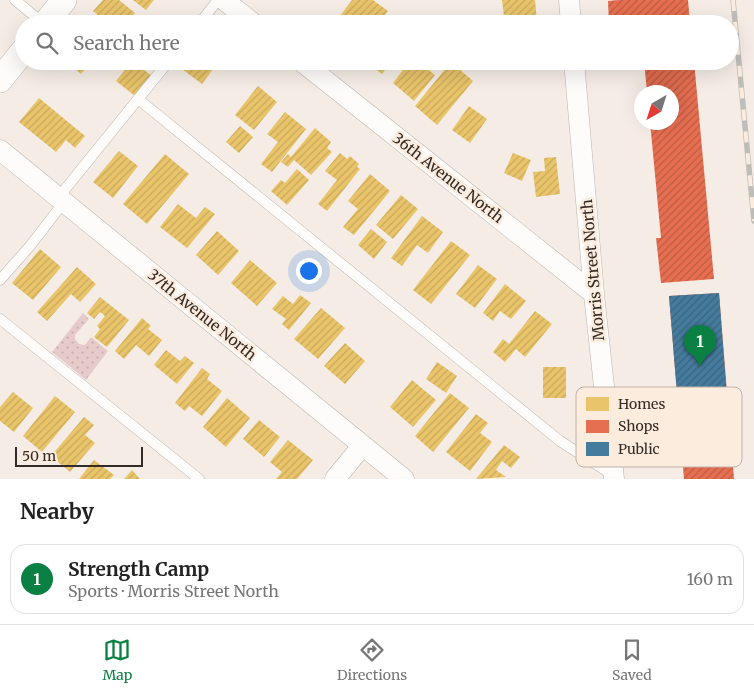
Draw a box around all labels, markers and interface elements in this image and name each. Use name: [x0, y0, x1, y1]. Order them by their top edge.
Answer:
search box: [15, 15, 739, 70]
icon: search: [33, 29, 61, 57]
text: Search here: [73, 31, 180, 55]
north arrow: [634, 85, 679, 130]
street label: 36th Avenue North: [389, 128, 508, 227]
street label: Morris Street North: [577, 199, 608, 342]
your location: [296, 258, 322, 284]
street label: 37th Avenue North: [144, 265, 261, 364]
pin: 1: [684, 325, 716, 366]
legend: [576, 387, 742, 467]
text: Homes: [618, 395, 665, 413]
text: Shops: [618, 417, 659, 435]
text: Public: [618, 440, 660, 458]
scale bar: [15, 444, 142, 467]
text: 50 m: [22, 447, 56, 465]
text: Nearby: [20, 498, 94, 525]
text: Strength Camp: [68, 557, 209, 581]
text: 1: [33, 569, 41, 589]
text: 160 m: [687, 569, 733, 589]
text: Sports · Morris Street North: [68, 581, 279, 601]
tab: Map: [102, 636, 132, 684]
tab: Directions: [337, 636, 407, 684]
tab: Saved: [612, 636, 652, 684]

